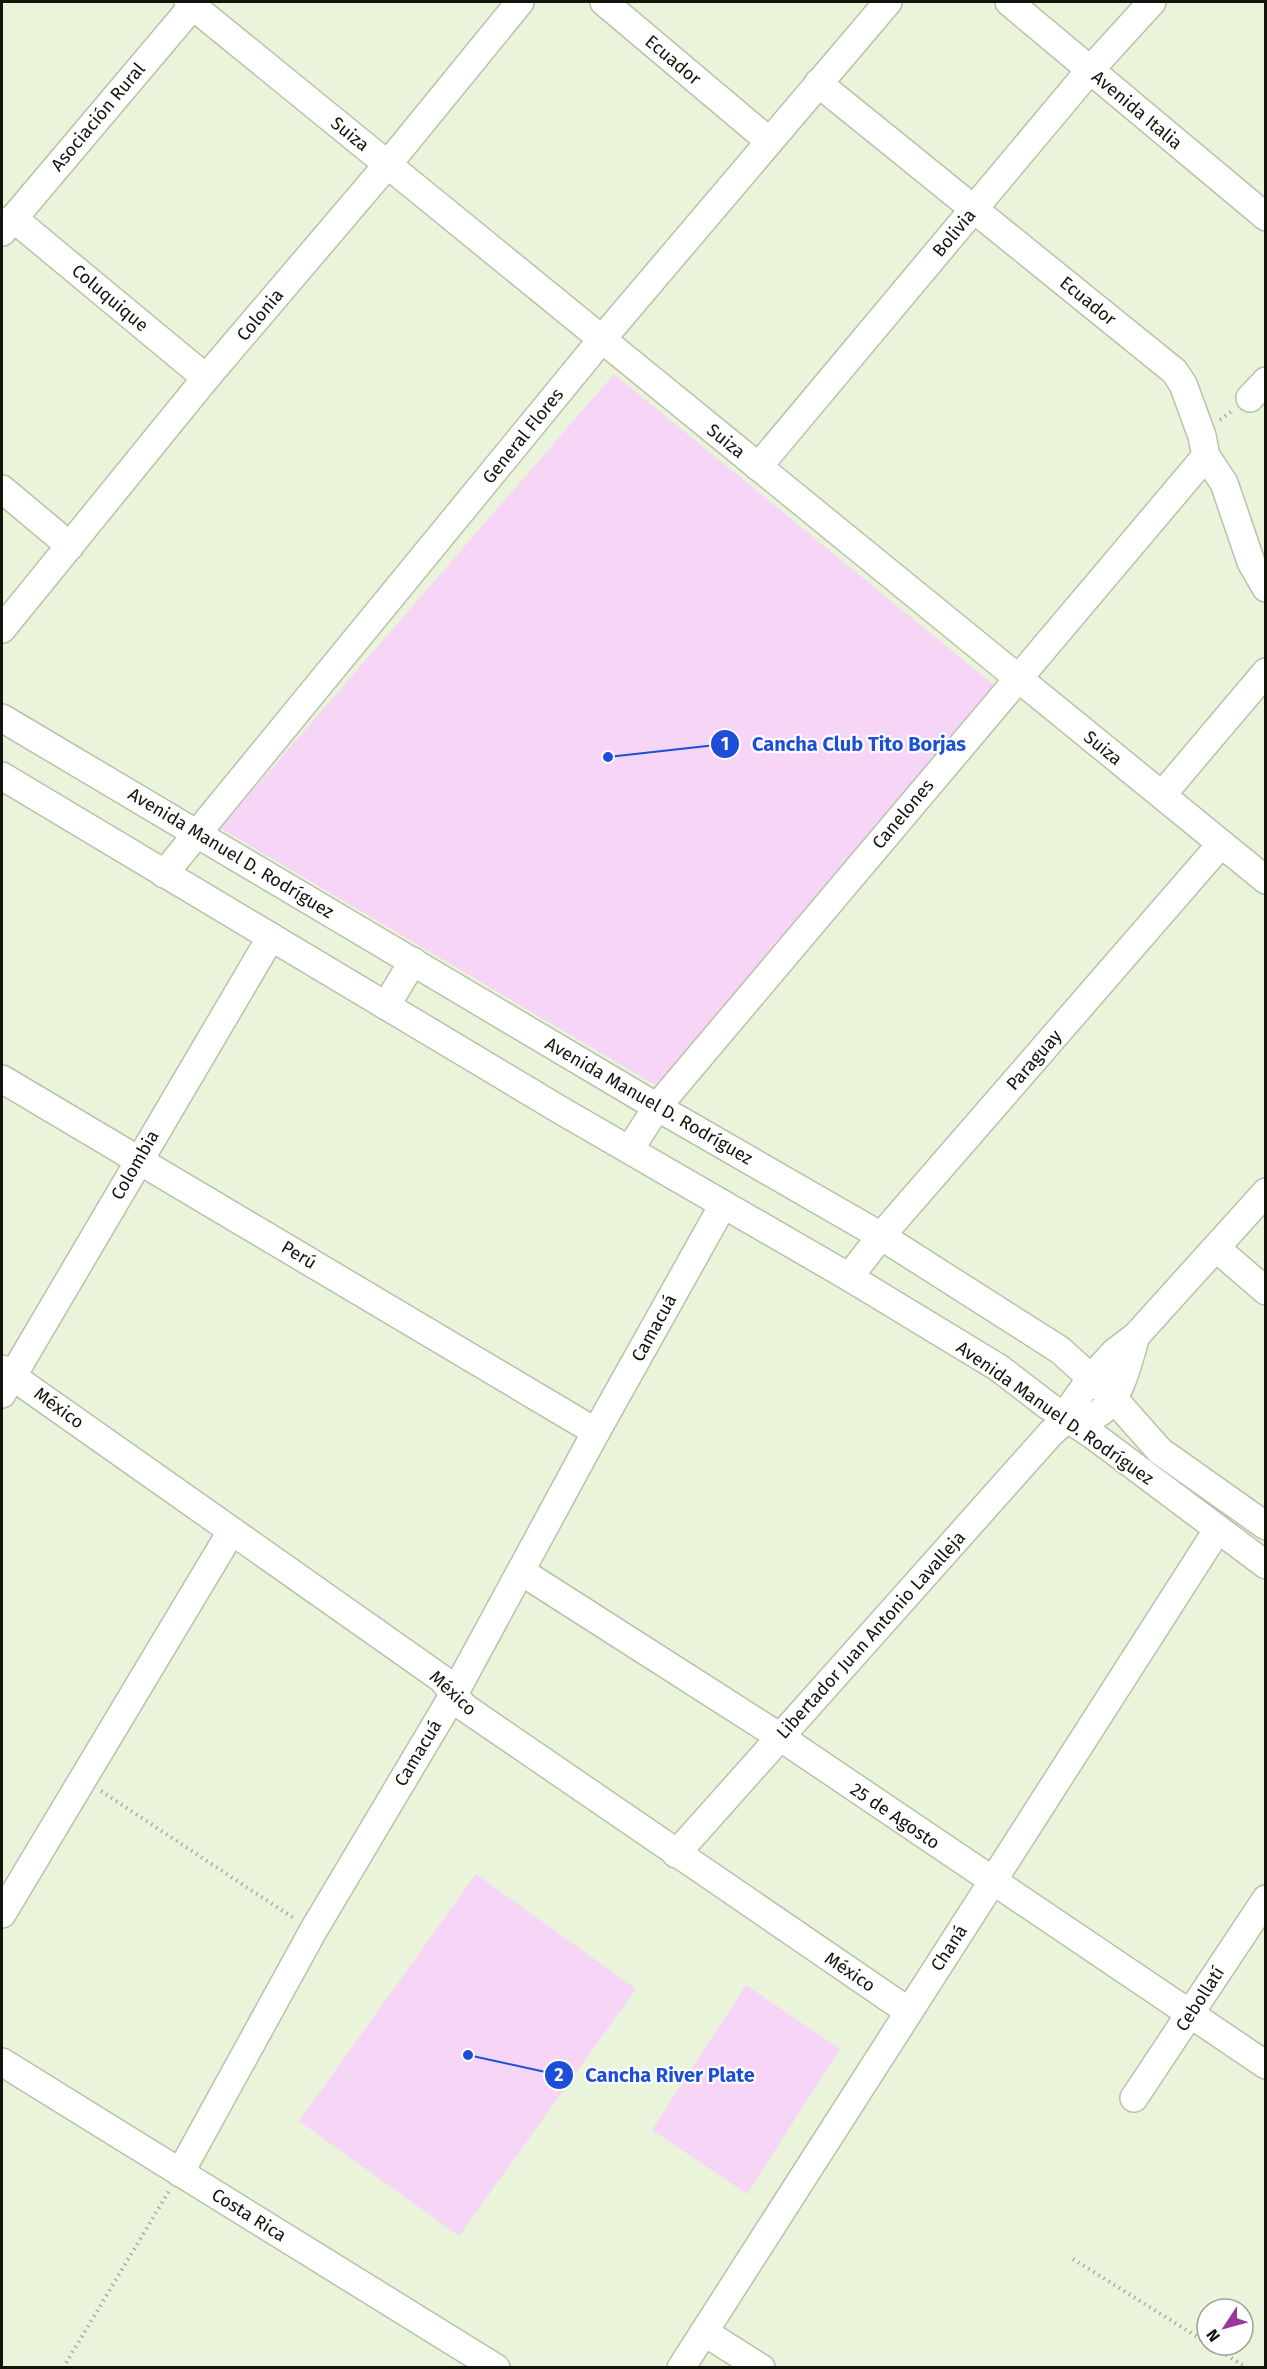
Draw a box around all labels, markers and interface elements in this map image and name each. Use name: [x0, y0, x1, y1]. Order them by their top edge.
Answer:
street label: Ecuador: [641, 30, 705, 90]
street label: Asociación Rural: [46, 58, 150, 176]
street label: Avenida Italia: [1087, 66, 1187, 154]
street label: Suiza: [326, 112, 374, 156]
street label: Bolivia: [928, 205, 980, 261]
street label: Coluquique: [67, 260, 153, 336]
street label: Ecuador: [1055, 272, 1121, 330]
street label: Colonia: [232, 284, 288, 346]
street label: General Flores: [478, 384, 568, 488]
street label: Suiza: [702, 419, 750, 463]
callout: Cancha Club Tito Borjas: [710, 725, 978, 763]
street label: Suiza: [1079, 726, 1127, 770]
text: Cancha Club Tito Borjas: [752, 732, 966, 756]
text: 1: [721, 733, 729, 755]
street label: Canelones: [867, 775, 939, 853]
street label: Avenida Manuel D. Rodríguez: [124, 783, 338, 923]
street label: Paraguay: [1002, 1025, 1066, 1095]
street label: Avenida Manuel D. Rodríguez: [541, 1032, 757, 1170]
street label: Colombia: [106, 1126, 164, 1204]
street label: Perú: [277, 1236, 321, 1274]
street label: Camacuá: [627, 1290, 681, 1366]
street label: Avenida Manuel D. Rodríguez: [952, 1336, 1158, 1490]
street label: México: [30, 1383, 88, 1433]
street label: Libertador Juan Antonio Lavalleja: [772, 1527, 970, 1743]
street label: México: [425, 1666, 481, 1720]
street label: Camacuá: [390, 1716, 446, 1790]
street label: 25 de Agosto: [846, 1778, 944, 1854]
street label: Chaná: [926, 1921, 972, 1975]
street label: México: [821, 1947, 879, 1997]
street label: Cebollatí: [1171, 1963, 1229, 2035]
callout: Cancha River Plate: [544, 2056, 767, 2094]
text: Cancha River Plate: [585, 2063, 755, 2087]
text: 2: [554, 2064, 564, 2086]
street label: Costa Rica: [208, 2183, 290, 2247]
north arrow: [1195, 2297, 1255, 2357]
text: N: [1202, 2326, 1224, 2345]

